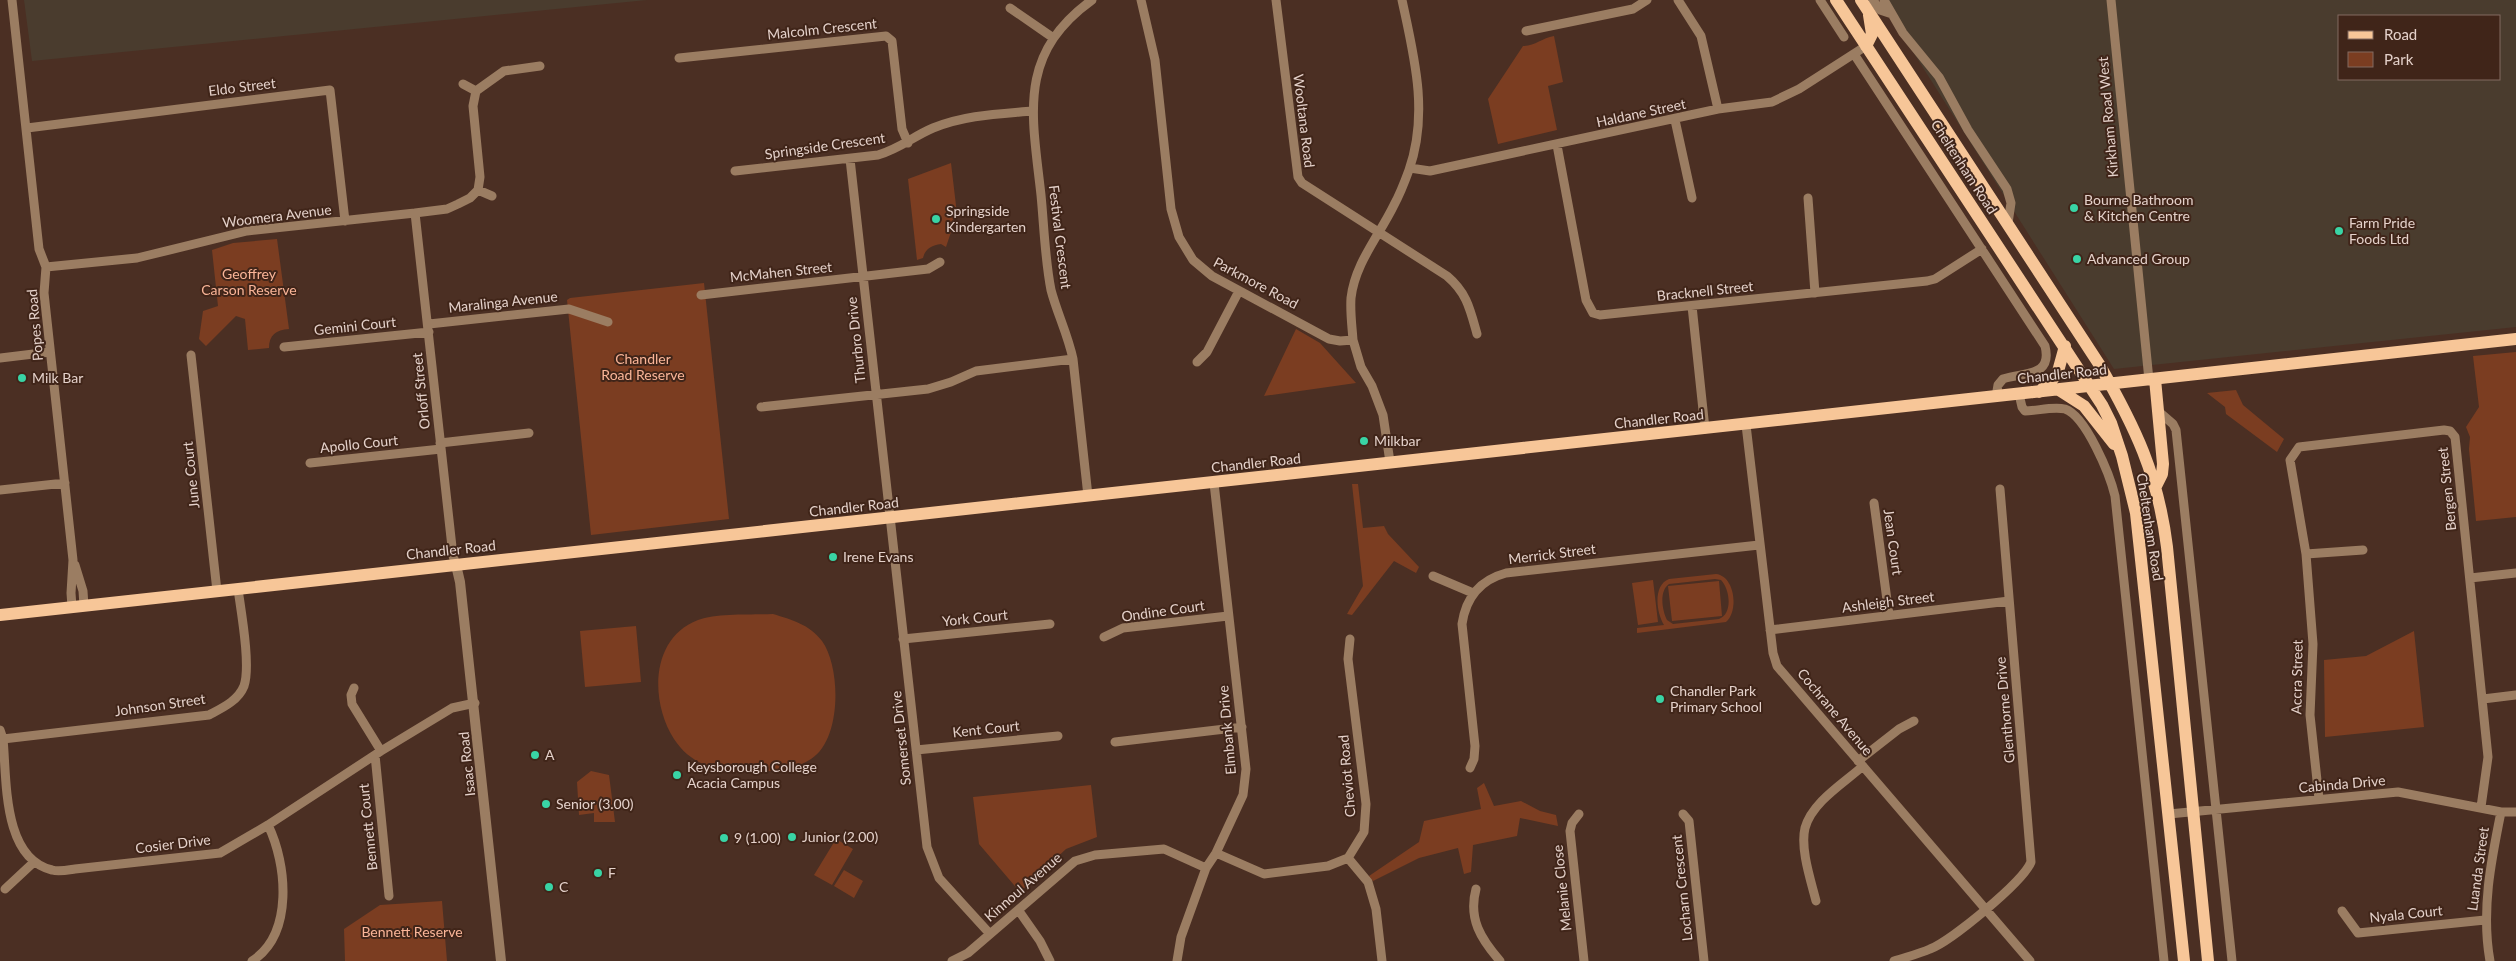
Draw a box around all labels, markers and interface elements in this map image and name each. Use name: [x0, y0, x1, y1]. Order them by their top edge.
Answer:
street label: Malcolm Crescent: [766, 14, 878, 43]
legend: [2338, 15, 2501, 80]
text: Road: [2384, 25, 2417, 43]
text: Park: [2384, 50, 2414, 68]
street label: Kirkham Road West: [2094, 56, 2121, 178]
street label: Wooltana Road: [1290, 73, 1319, 169]
street label: Eldo Street: [207, 74, 277, 99]
street label: Haldane Street: [1595, 95, 1687, 130]
street label: Cheltenham Road: [1928, 116, 2001, 217]
street label: Springside Crescent: [764, 129, 886, 162]
street label: Festival Crescent: [1046, 184, 1075, 290]
place label: Bourne Bathroom & Kitchen Centre: [2084, 191, 2193, 224]
street label: Woomera Avenue: [221, 200, 333, 231]
place label: Springside Kindergarten: [946, 202, 1026, 235]
marker: Bourne Bathroom & Kitchen Centre: [2068, 202, 2080, 214]
marker: Springside Kindergarten: [930, 213, 942, 225]
place label: Farm Pride Foods Ltd: [2349, 214, 2415, 247]
marker: Farm Pride Foods Ltd: [2333, 225, 2345, 237]
place label: Advanced Group: [2087, 250, 2190, 267]
street label: Parkmore Road: [1211, 253, 1302, 312]
marker: Advanced Group: [2071, 253, 2083, 265]
street label: McMahen Street: [729, 258, 833, 285]
park label: Geoffrey Carson Reserve: [201, 265, 297, 298]
street label: Bracknell Street: [1656, 277, 1754, 304]
street label: Maralinga Avenue: [447, 287, 558, 316]
street label: Popes Road: [23, 288, 46, 362]
street label: Thurbro Drive: [843, 296, 868, 384]
street label: Gemini Court: [313, 313, 397, 338]
park label: Chandler Road Reserve: [601, 350, 685, 383]
street label: Orloff Street: [408, 352, 433, 430]
street label: Chandler Road: [2016, 360, 2108, 387]
place label: Milk Bar: [32, 369, 83, 386]
marker: Milk Bar: [16, 372, 28, 384]
street label: Chandler Road: [1613, 405, 1705, 432]
street label: Apollo Court: [319, 431, 399, 456]
place label: Milkbar: [1374, 432, 1421, 449]
marker: Milkbar: [1358, 435, 1370, 447]
street label: June Court: [179, 441, 202, 509]
street label: Bergen Street: [2434, 446, 2459, 532]
street label: Chandler Road: [1210, 449, 1302, 476]
street label: Cheltenham Road: [2134, 472, 2167, 582]
street label: Chandler Road: [808, 493, 900, 520]
street label: Jean Court: [1880, 508, 1907, 576]
street label: Chandler Road: [405, 536, 497, 563]
street label: Merrick Street: [1507, 540, 1597, 567]
place label: Irene Evans: [843, 548, 913, 565]
marker: Irene Evans: [827, 551, 839, 563]
street label: Ashleigh Street: [1841, 587, 1935, 616]
street label: Ondine Court: [1120, 596, 1206, 625]
street label: York Court: [941, 606, 1009, 629]
street label: Accra Street: [2287, 639, 2306, 715]
street label: Glenthorne Drive: [1991, 656, 2018, 764]
street label: Cochrane Avenue: [1794, 665, 1877, 759]
place label: Chandler Park Primary School: [1670, 682, 1762, 715]
street label: Elmbank Drive: [1214, 685, 1239, 775]
street label: Johnson Street: [113, 690, 206, 719]
street label: Somerset Drive: [887, 690, 914, 786]
marker: Chandler Park Primary School: [1654, 693, 1666, 705]
street label: Kent Court: [951, 717, 1020, 740]
street label: Isaac Road: [455, 731, 478, 797]
street label: Cheviot Road: [1334, 734, 1359, 818]
place label: A: [545, 746, 555, 763]
marker: A: [529, 749, 541, 761]
place label: Keysborough College Acacia Campus: [687, 758, 817, 791]
marker: Keysborough College Acacia Campus: [671, 769, 683, 781]
street label: Cabinda Drive: [2298, 771, 2386, 796]
street label: Bennett Court: [354, 783, 381, 871]
place label: Senior (3.00): [556, 795, 634, 812]
marker: Senior (3.00): [540, 798, 552, 810]
street label: Luanda Street: [2463, 826, 2492, 912]
place label: Junior (2.00): [802, 828, 878, 845]
place label: 9 (1.00): [734, 829, 781, 846]
street label: Cosier Drive: [134, 830, 212, 857]
marker: Junior (2.00): [786, 831, 798, 843]
marker: 9 (1.00): [718, 832, 730, 844]
street label: Locharn Crescent: [1667, 834, 1696, 942]
street label: Melanie Close: [1549, 844, 1574, 932]
street label: Kinnoul Avenue: [981, 848, 1065, 925]
place label: F: [608, 864, 616, 881]
marker: F: [592, 867, 604, 879]
place label: C: [559, 878, 569, 895]
marker: C: [543, 881, 555, 893]
street label: Nyala Court: [2369, 901, 2443, 926]
park label: Bennett Reserve: [361, 923, 463, 940]

